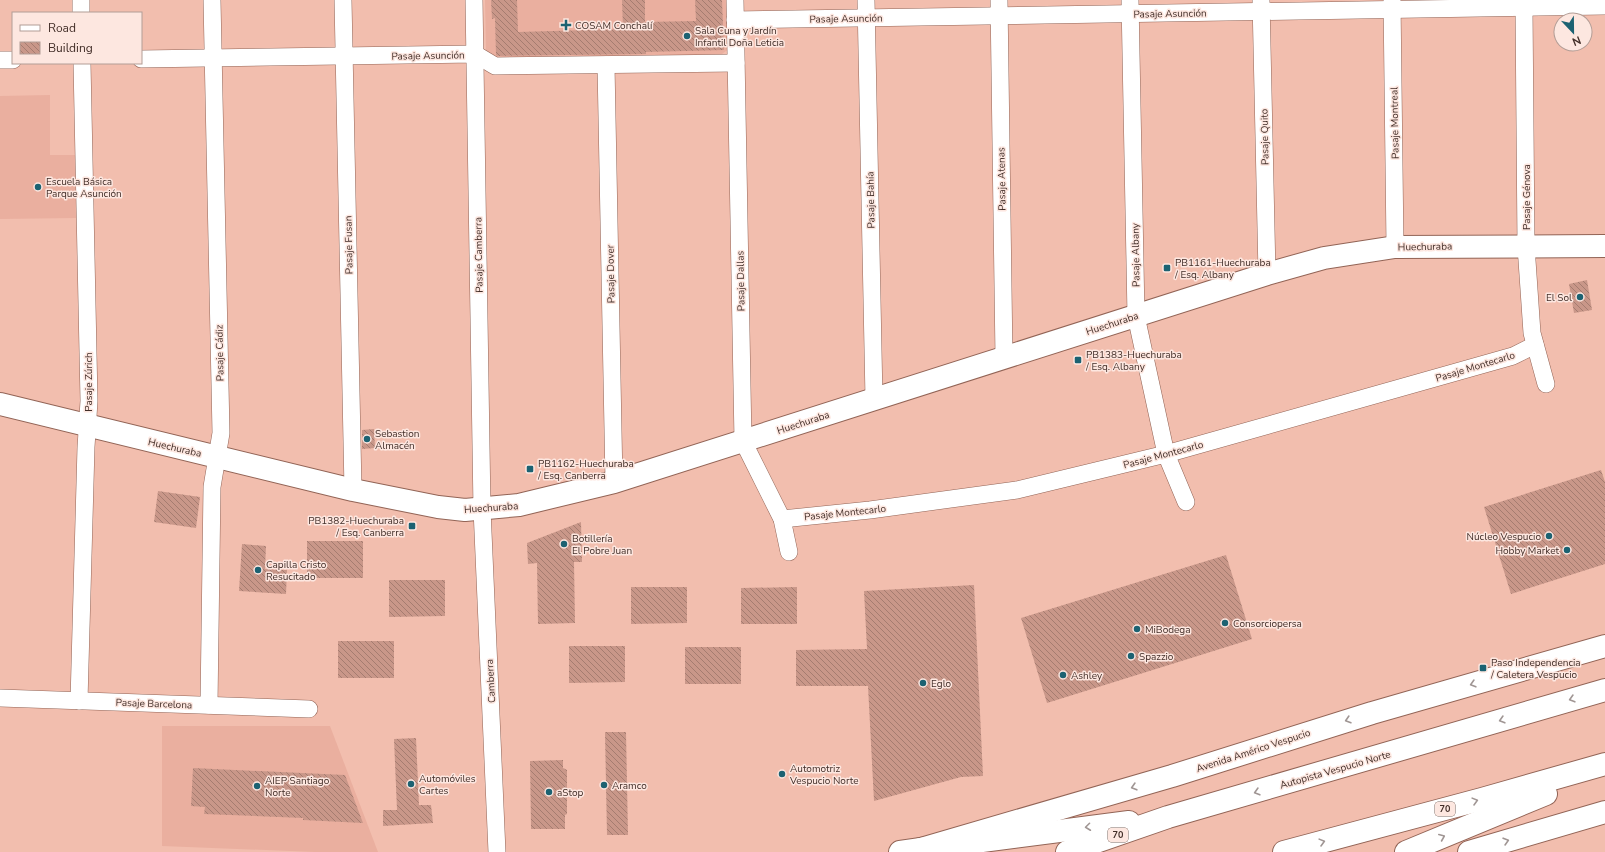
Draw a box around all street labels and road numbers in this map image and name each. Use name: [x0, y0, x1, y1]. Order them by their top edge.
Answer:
street label: Pasaje Asunción: [1133, 6, 1207, 22]
street label: Pasaje Asunción: [809, 11, 883, 27]
street label: Pasaje Asunción: [391, 48, 465, 64]
street label: Pasaje Montreal: [1387, 87, 1403, 159]
street label: Pasaje Quito: [1258, 108, 1272, 165]
street label: Pasaje Atenas: [994, 147, 1010, 211]
street label: Pasaje Génova: [1520, 164, 1534, 230]
street label: Pasaje Bahía: [864, 171, 878, 229]
street label: Pasaje Fusan: [341, 216, 357, 274]
street label: Pasaje Camberra: [471, 217, 487, 293]
street label: Pasaje Albany: [1128, 222, 1144, 287]
street label: Huechuraba: [1398, 240, 1452, 254]
street label: Pasaje Dover: [603, 244, 619, 303]
street label: Pasaje Dallas: [733, 250, 749, 311]
street label: Huechuraba: [1084, 309, 1140, 339]
street label: Pasaje Cádiz: [213, 324, 227, 381]
street label: Pasaje Montecarlo: [1434, 348, 1517, 386]
street label: Pasaje Zúrich: [82, 352, 96, 412]
street label: Huechuraba: [775, 408, 831, 438]
street label: Huechuraba: [147, 435, 203, 461]
street label: Pasaje Montecarlo: [1122, 437, 1205, 472]
street label: Huechuraba: [463, 499, 519, 517]
street label: Pasaje Montecarlo: [803, 502, 887, 524]
street label: Camberra: [483, 659, 499, 703]
street label: Pasaje Barcelona: [115, 696, 193, 712]
street label: Avenida Américo Vespucio: [1194, 726, 1313, 776]
street label: Autopista Vespucio Norte: [1278, 747, 1392, 793]
road number: 70: [1435, 802, 1455, 816]
road number: 70: [1108, 828, 1128, 842]

